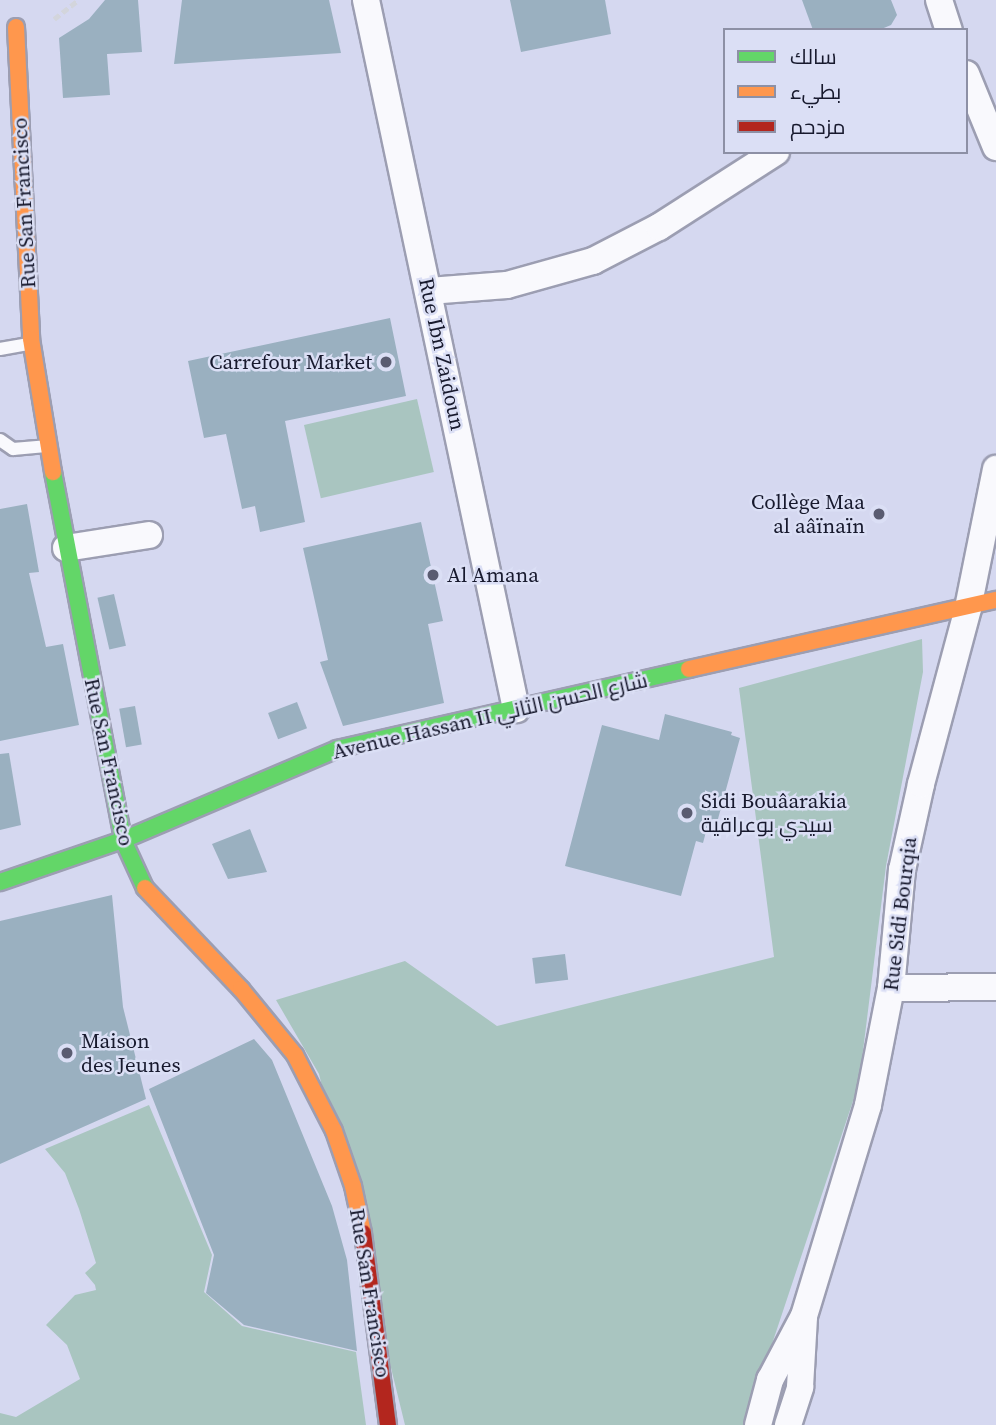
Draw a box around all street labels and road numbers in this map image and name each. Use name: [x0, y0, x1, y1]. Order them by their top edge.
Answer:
street label: Rue San Francisco: [7, 117, 41, 289]
street label: Rue Ibn Zaidoun: [414, 275, 470, 433]
street label: Avenue Hassan II شارع الحسن الثاني: [330, 667, 650, 765]
street label: Rue San Francisco: [79, 676, 139, 848]
street label: Rue Sidi Bourqia: [878, 835, 922, 993]
street label: Rue San Francisco: [344, 1207, 396, 1379]

